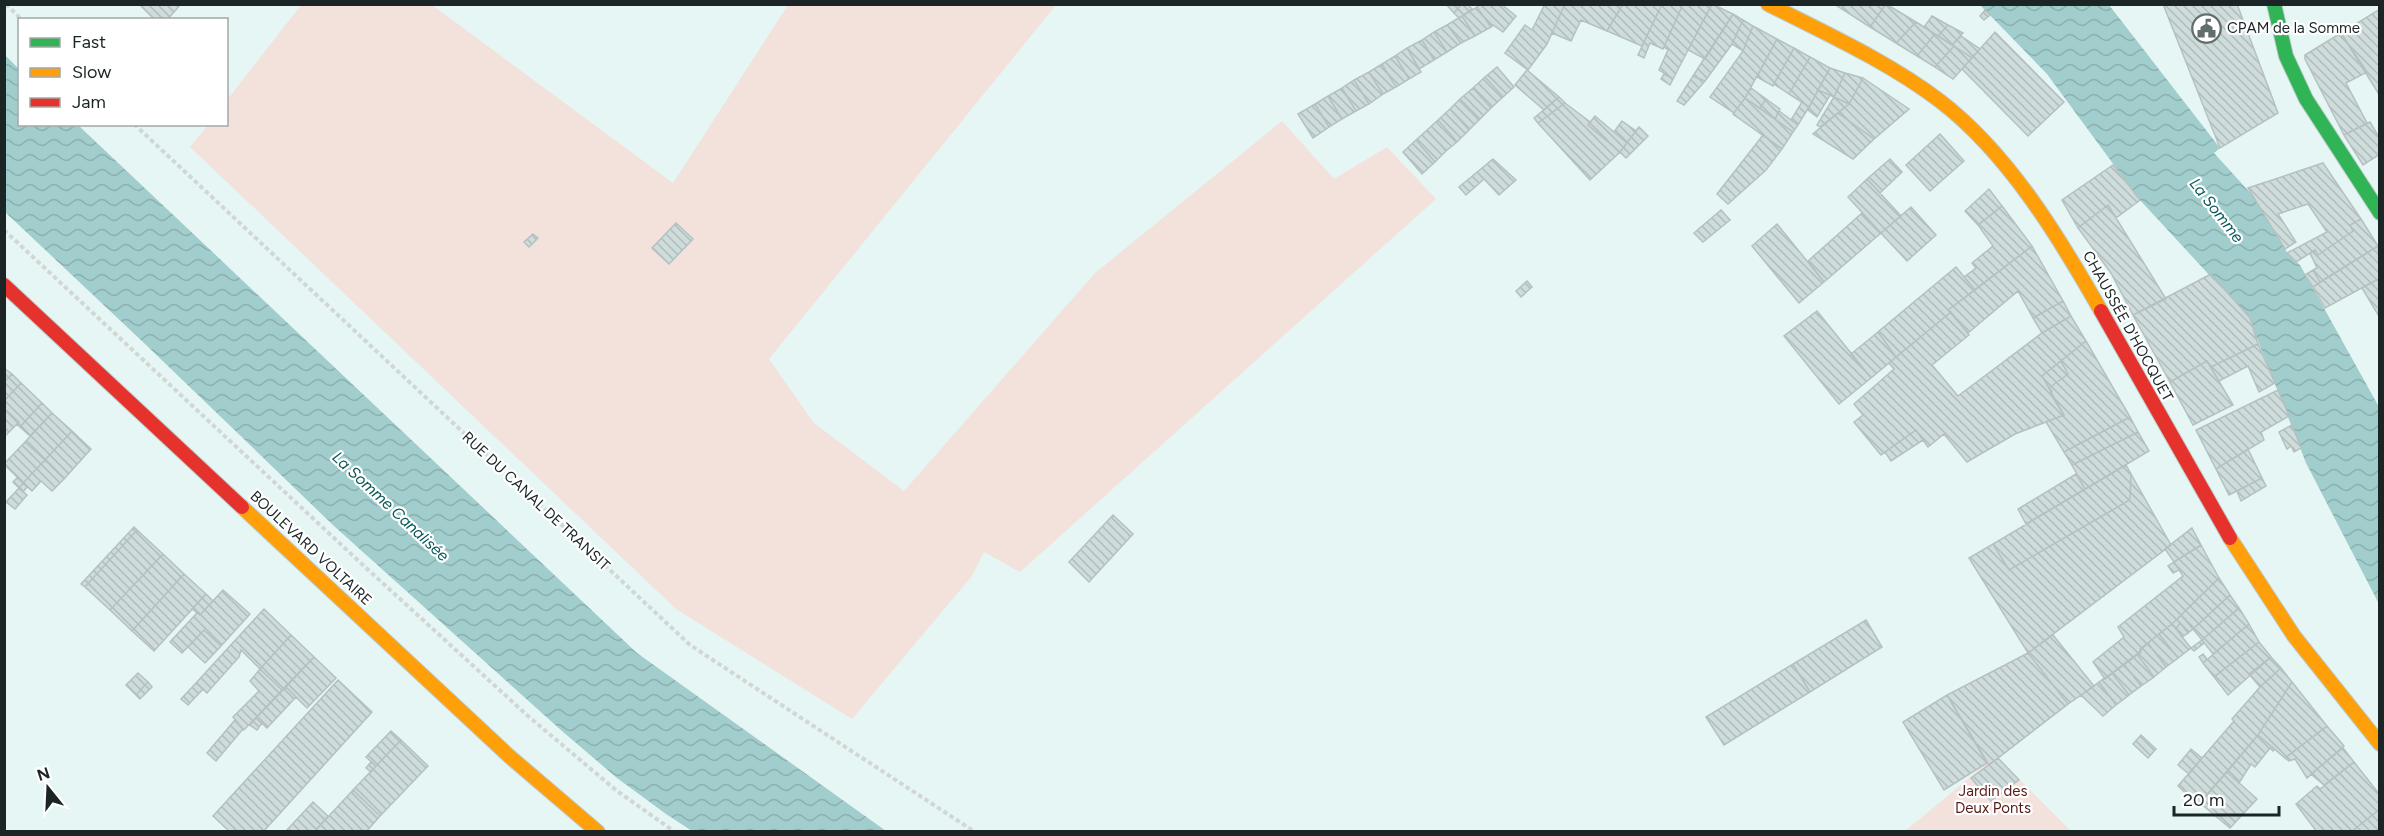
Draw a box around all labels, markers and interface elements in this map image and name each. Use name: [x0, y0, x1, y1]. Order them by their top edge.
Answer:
public building icon: CPAM de la Somme: [2190, 12, 2222, 44]
legend: [18, 18, 228, 126]
place label: CPAM de la Somme: [2227, 19, 2360, 37]
text: Fast: [72, 31, 106, 53]
text: Slow: [72, 61, 111, 83]
text: Jam: [72, 91, 106, 113]
water label: La Somme: [2185, 174, 2248, 247]
street label: CHAUSSÉE D'HOCQUET: [2079, 248, 2177, 405]
street label: RUE DU CANAL DE TRANSIT: [458, 428, 614, 575]
water label: La Somme Canalisée: [329, 447, 453, 565]
street label: BOULEVARD VOLTAIRE: [246, 487, 376, 609]
north arrow: [18, 758, 78, 818]
text: N: [35, 763, 52, 785]
scale bar: [2174, 779, 2279, 817]
park label: Jardin des Deux Ponts: [1955, 782, 2031, 817]
text: 20 m: [2183, 789, 2224, 811]

